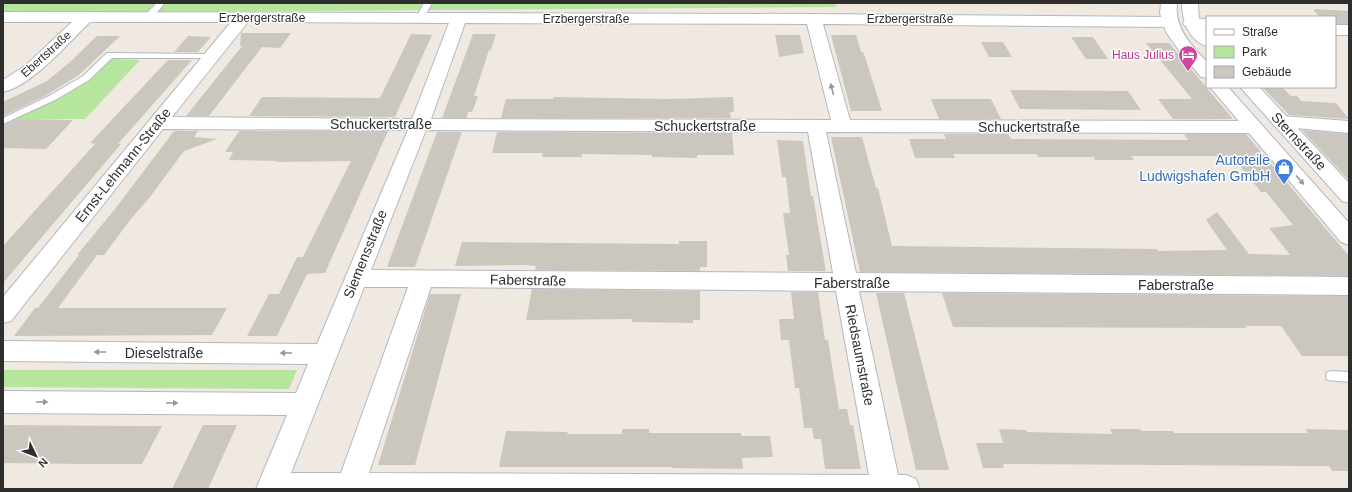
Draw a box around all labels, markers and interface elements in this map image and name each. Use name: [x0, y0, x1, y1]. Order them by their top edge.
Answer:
street label: Erzbergerstraße: [219, 11, 306, 25]
street label: Erzbergerstraße: [543, 12, 630, 26]
street label: Erzbergerstraße: [867, 12, 954, 26]
legend: [1206, 16, 1336, 88]
text: Straße: [1242, 25, 1278, 39]
street label: Ebertstraße: [18, 28, 74, 80]
hotel icon: Haus Julius: [1177, 44, 1199, 72]
text: Park: [1242, 45, 1268, 59]
place label: Haus Julius: [1112, 48, 1174, 62]
text: Gebäude: [1242, 65, 1292, 79]
one-way arrow: [829, 82, 835, 95]
street label: Ernst-Lehmann-Straße: [72, 104, 174, 225]
street label: Sternstraße: [1268, 109, 1330, 173]
street label: Schuckertstraße: [330, 116, 432, 132]
street label: Schuckertstraße: [654, 118, 756, 134]
street label: Schuckertstraße: [978, 119, 1080, 135]
place label: Autoteile Ludwigshafen GmbH: [1139, 152, 1270, 184]
shop icon: Autoteile Ludwigshafen GmbH: [1273, 157, 1295, 185]
one-way arrow: [1295, 175, 1304, 185]
street label: Siemensstraße: [340, 207, 390, 301]
street label: Faberstraße: [490, 271, 566, 289]
street label: Faberstraße: [814, 275, 890, 291]
street label: Faberstraße: [1138, 277, 1214, 293]
street label: Riedsaumstraße: [842, 303, 878, 407]
street label: Dieselstraße: [125, 345, 203, 361]
one-way arrow: [93, 349, 106, 355]
one-way arrow: [279, 350, 292, 356]
one-way arrow: [36, 399, 49, 405]
one-way arrow: [166, 400, 179, 406]
north arrow: [16, 436, 56, 476]
text: N: [36, 456, 50, 470]

